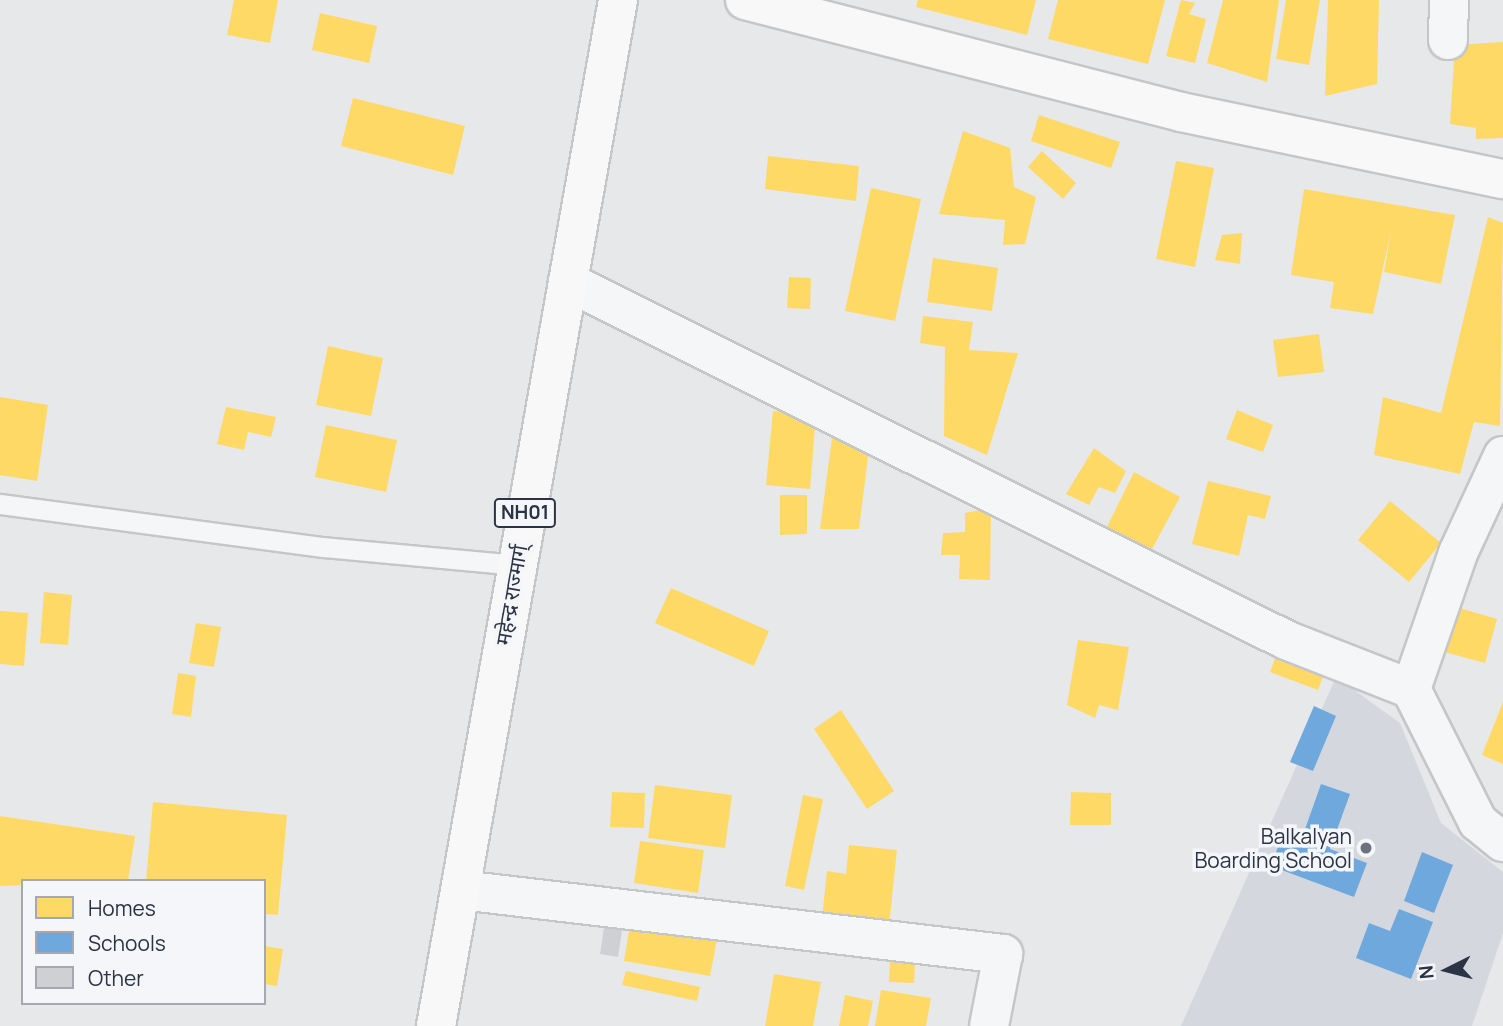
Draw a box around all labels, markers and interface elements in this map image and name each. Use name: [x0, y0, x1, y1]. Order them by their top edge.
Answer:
road number: NH01: [494, 498, 556, 528]
street label: महेन्द्र राज्मार्ग्: [490, 543, 532, 647]
place label: Balkalyan Boarding School: [1194, 823, 1352, 873]
marker: Balkalyan Boarding School: [1358, 840, 1374, 856]
legend: [21, 879, 266, 1005]
text: Homes: [88, 894, 156, 922]
text: Schools: [88, 929, 166, 957]
north arrow: [1412, 935, 1482, 1005]
text: Other: [88, 964, 144, 992]
text: N: [1412, 964, 1440, 980]

